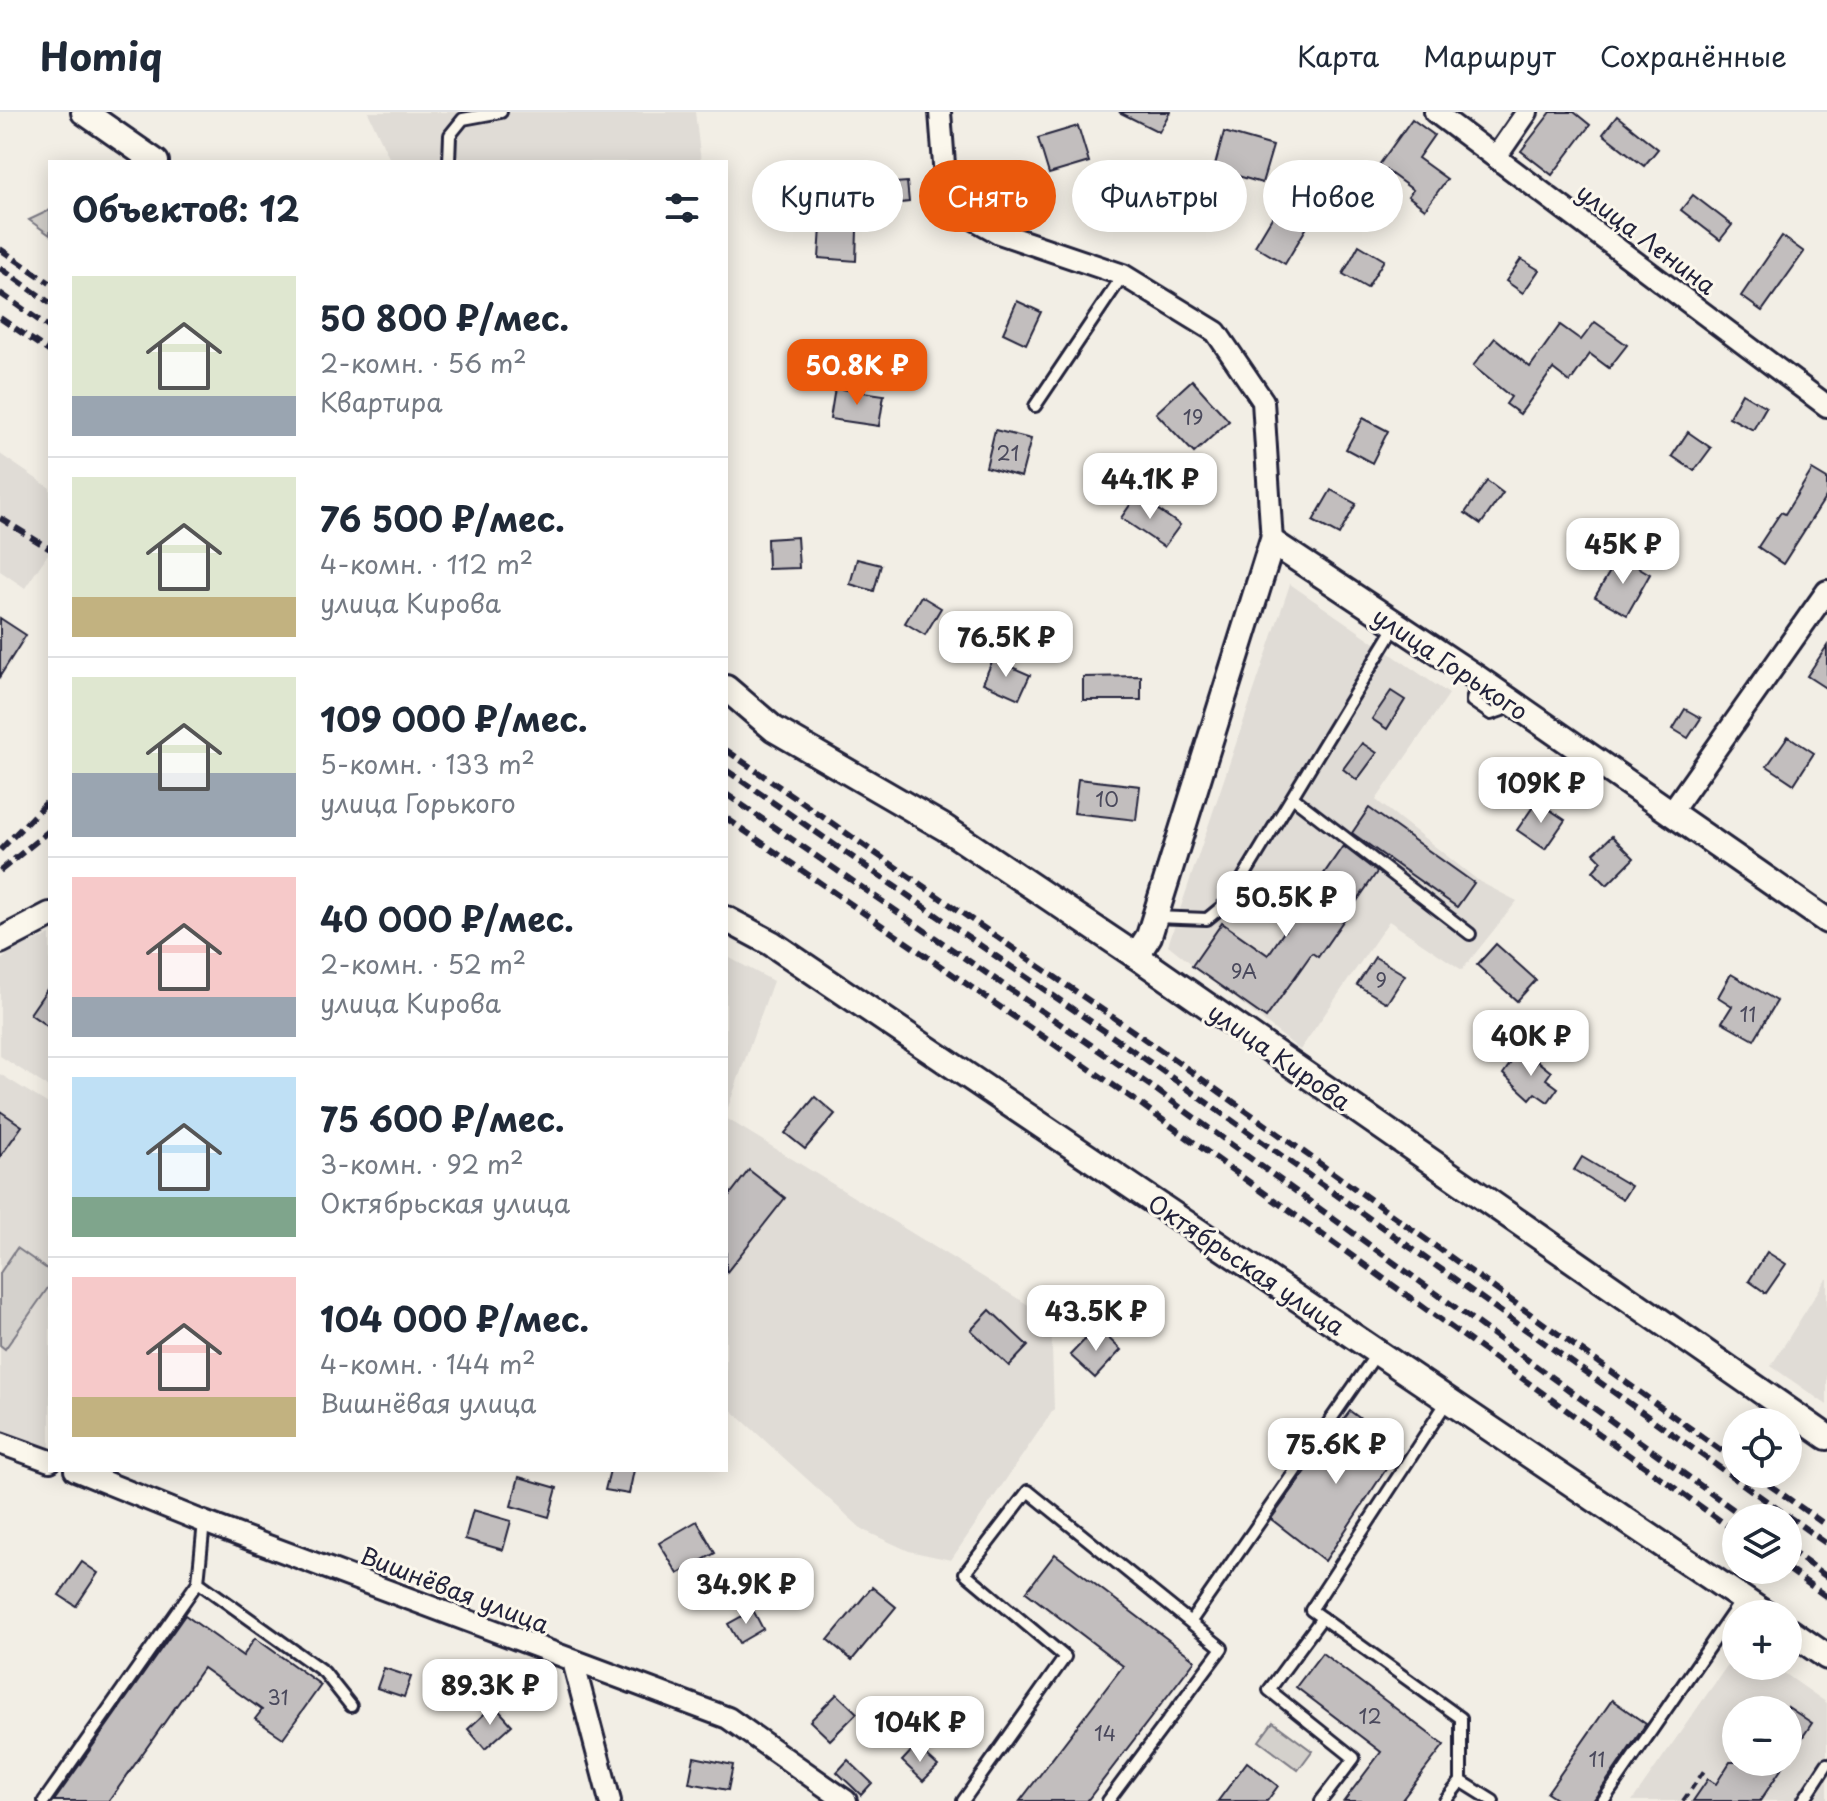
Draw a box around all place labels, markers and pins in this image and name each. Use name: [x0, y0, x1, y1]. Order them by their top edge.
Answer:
pin: 50.8K ₽: [783, 339, 931, 407]
pin: 44.1K ₽: [1076, 453, 1224, 521]
pin: 45K ₽: [1567, 518, 1679, 586]
pin: 76.5K ₽: [932, 611, 1080, 679]
pin: 109K ₽: [1476, 757, 1606, 825]
pin: 50.5K ₽: [1212, 871, 1360, 939]
pin: 40K ₽: [1475, 1010, 1587, 1078]
pin: 43.5K ₽: [1022, 1285, 1170, 1353]
pin: 75.6K ₽: [1262, 1418, 1410, 1486]
pin: 34.9K ₽: [672, 1558, 820, 1626]
pin: 89.3K ₽: [416, 1659, 564, 1727]
pin: 104K ₽: [855, 1696, 985, 1764]

